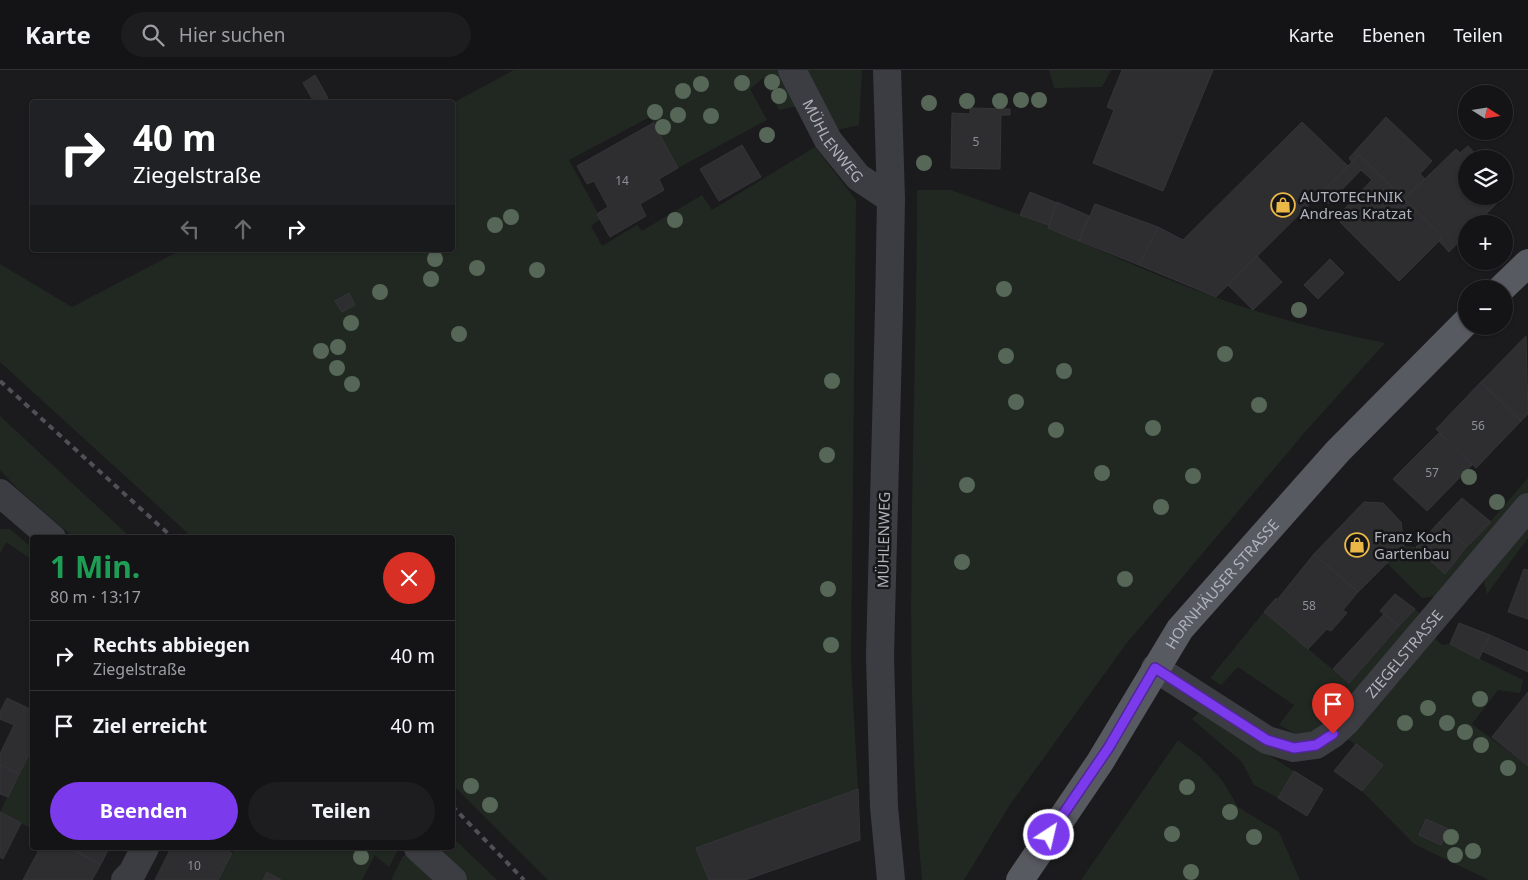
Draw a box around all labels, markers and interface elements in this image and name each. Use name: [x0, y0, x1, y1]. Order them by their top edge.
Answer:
search box: [121, 12, 471, 57]
text: Karte: [25, 18, 91, 51]
icon: search: [139, 21, 167, 49]
text: Hier suchen: [179, 22, 285, 48]
text: Karte: [1289, 23, 1334, 47]
text: Ebenen: [1362, 23, 1426, 47]
text: Teilen: [1454, 23, 1503, 47]
north arrow: [1458, 85, 1512, 140]
map controls: [1458, 85, 1513, 335]
street label: MÜHLENWEG: [799, 95, 868, 186]
text: 40 m: [133, 114, 216, 161]
icon: right: [50, 120, 115, 185]
house number: 5: [973, 133, 980, 150]
button: layers: [1458, 150, 1513, 205]
text: Ziegelstraße: [133, 159, 261, 189]
house number: 14: [615, 172, 629, 189]
place label: AUTOTECHNIK Andreas Kratzat: [1300, 186, 1412, 223]
shop icon: AUTOTECHNIK Andreas Kratzat: [1270, 192, 1296, 218]
icon: left: [176, 215, 204, 243]
icon: ahead: [229, 215, 257, 243]
icon: right: [282, 215, 310, 243]
button: +: [1458, 215, 1513, 270]
button: −: [1458, 280, 1513, 335]
house number: 56: [1471, 417, 1485, 434]
house number: 57: [1425, 464, 1439, 481]
street label: MÜHLENWEG: [872, 492, 894, 588]
street label: HORNHÄUSER STRASSE: [1160, 515, 1283, 653]
place label: Franz Koch Gartenbau: [1374, 526, 1451, 563]
shop icon: Franz Koch Gartenbau: [1344, 532, 1370, 558]
text: 1 Min.: [50, 546, 140, 587]
button: close: [383, 552, 435, 604]
text: 80 m · 13:17: [50, 586, 141, 608]
house number: 58: [1302, 597, 1316, 614]
street label: ZIEGELSTRASSE: [1361, 605, 1447, 702]
text: Rechts abbiegen: [93, 632, 250, 658]
icon: right: [50, 642, 78, 670]
text: 40 m: [391, 643, 435, 669]
text: Ziegelstraße: [93, 658, 186, 680]
pin: [1312, 683, 1354, 734]
icon: arrive: [1319, 690, 1347, 718]
icon: arrive: [50, 712, 78, 740]
text: Ziel erreicht: [93, 713, 207, 739]
text: 40 m: [391, 713, 435, 739]
button: Beenden: [50, 782, 238, 840]
button: Teilen: [248, 782, 435, 840]
position arrow: [1022, 808, 1074, 860]
house number: 10: [187, 857, 201, 874]

